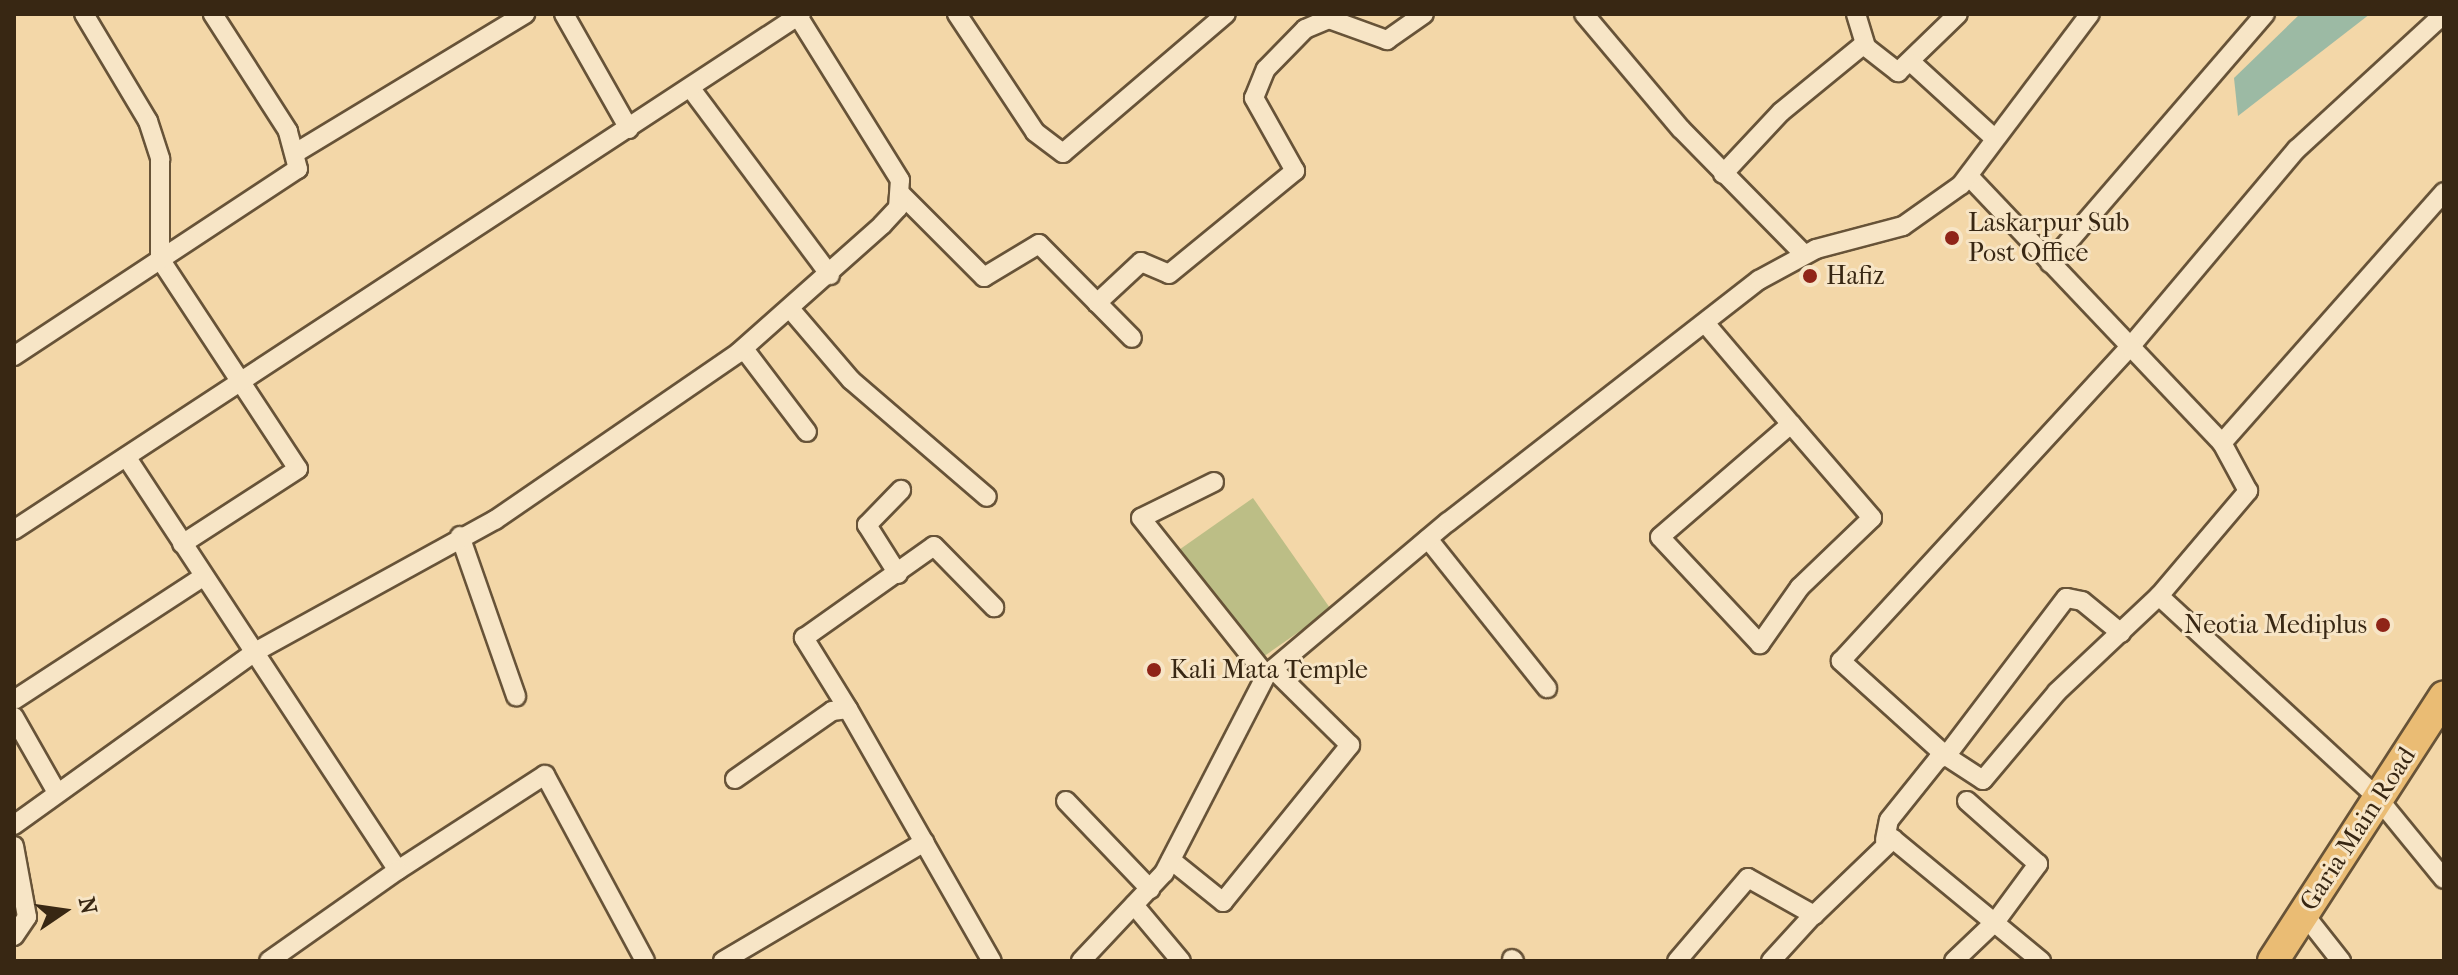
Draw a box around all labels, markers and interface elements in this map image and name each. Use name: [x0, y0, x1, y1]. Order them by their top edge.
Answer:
place label: Laskarpur Sub Post Office: [1968, 207, 2129, 268]
marker: Laskarpur Sub Post Office: [1943, 229, 1961, 247]
place label: Hafiz: [1826, 260, 1885, 292]
marker: Hafiz: [1801, 267, 1819, 285]
place label: Neotia Mediplus: [2184, 609, 2367, 641]
marker: Neotia Mediplus: [2374, 616, 2392, 634]
place label: Kali Mata Temple: [1170, 654, 1368, 686]
marker: Kali Mata Temple: [1145, 661, 1163, 679]
street label: Garia Main Road: [2294, 741, 2422, 917]
north arrow: [24, 871, 104, 951]
text: N: [73, 895, 102, 917]

